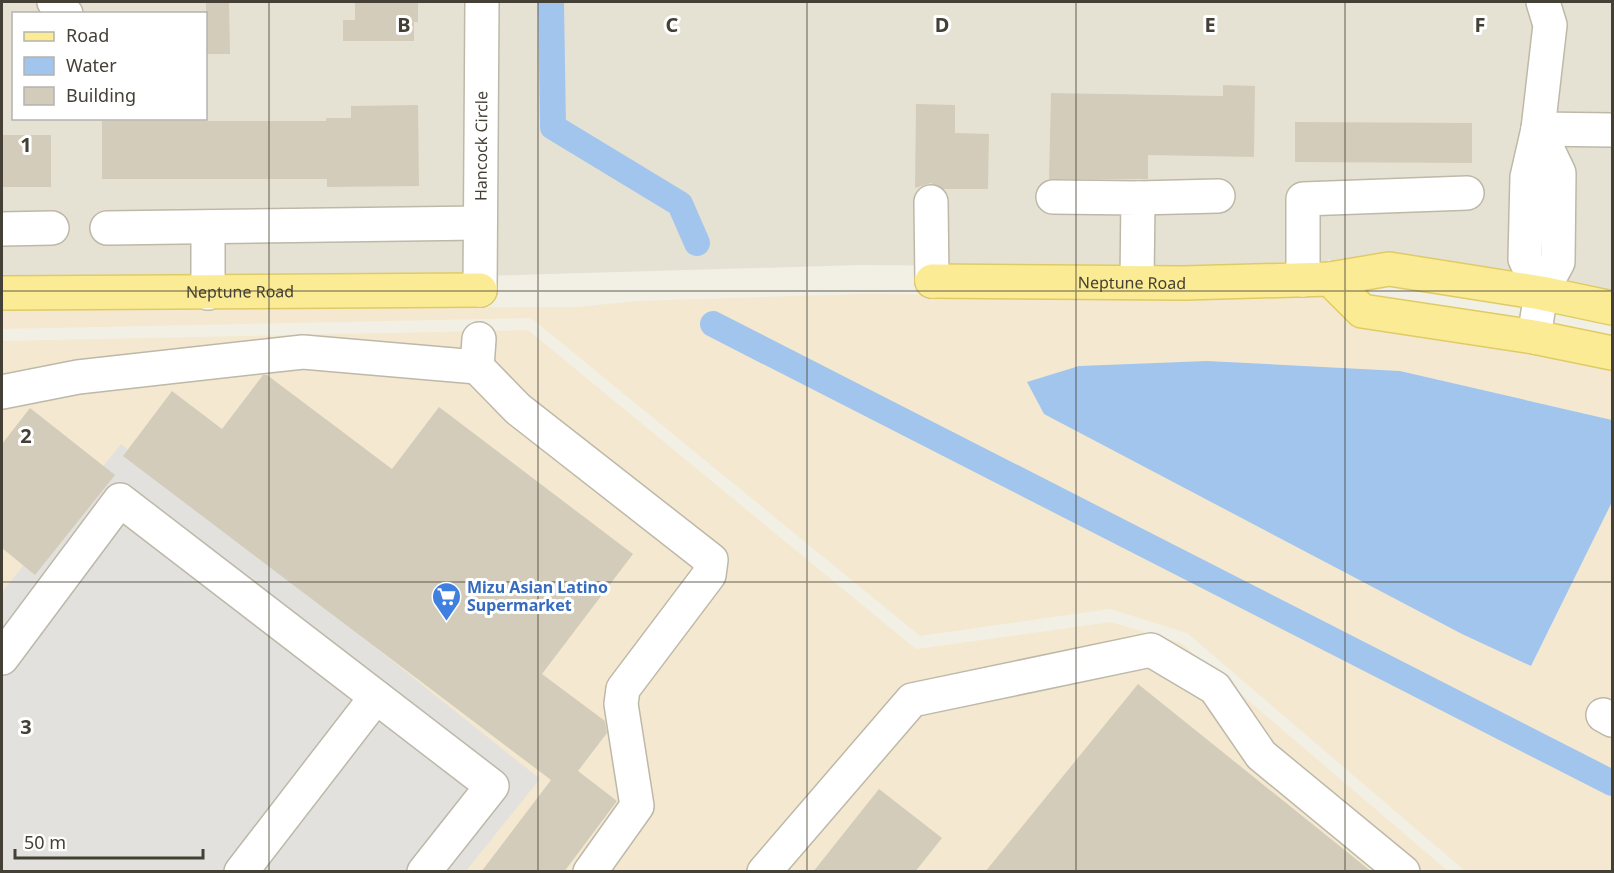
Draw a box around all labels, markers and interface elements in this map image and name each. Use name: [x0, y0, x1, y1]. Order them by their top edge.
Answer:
text: B: [397, 11, 411, 38]
text: C: [666, 11, 679, 38]
text: D: [935, 11, 949, 38]
text: E: [1204, 11, 1216, 38]
text: F: [1475, 11, 1485, 38]
legend: [12, 12, 207, 120]
text: Road: [66, 23, 109, 47]
text: Water: [66, 53, 117, 77]
text: Building: [66, 83, 136, 107]
street label: Hancock Circle: [470, 91, 492, 201]
text: 1: [20, 131, 32, 158]
street label: Neptune Road: [1078, 271, 1186, 294]
street label: Neptune Road: [186, 280, 294, 303]
text: 2: [20, 422, 32, 449]
place label: Mizu Asian Latino Supermarket: [467, 576, 608, 616]
supermarket icon: Mizu Asian Latino Supermarket: [430, 580, 462, 622]
text: 3: [20, 713, 32, 740]
scale bar: [15, 822, 202, 860]
text: 50 m: [24, 830, 66, 854]

